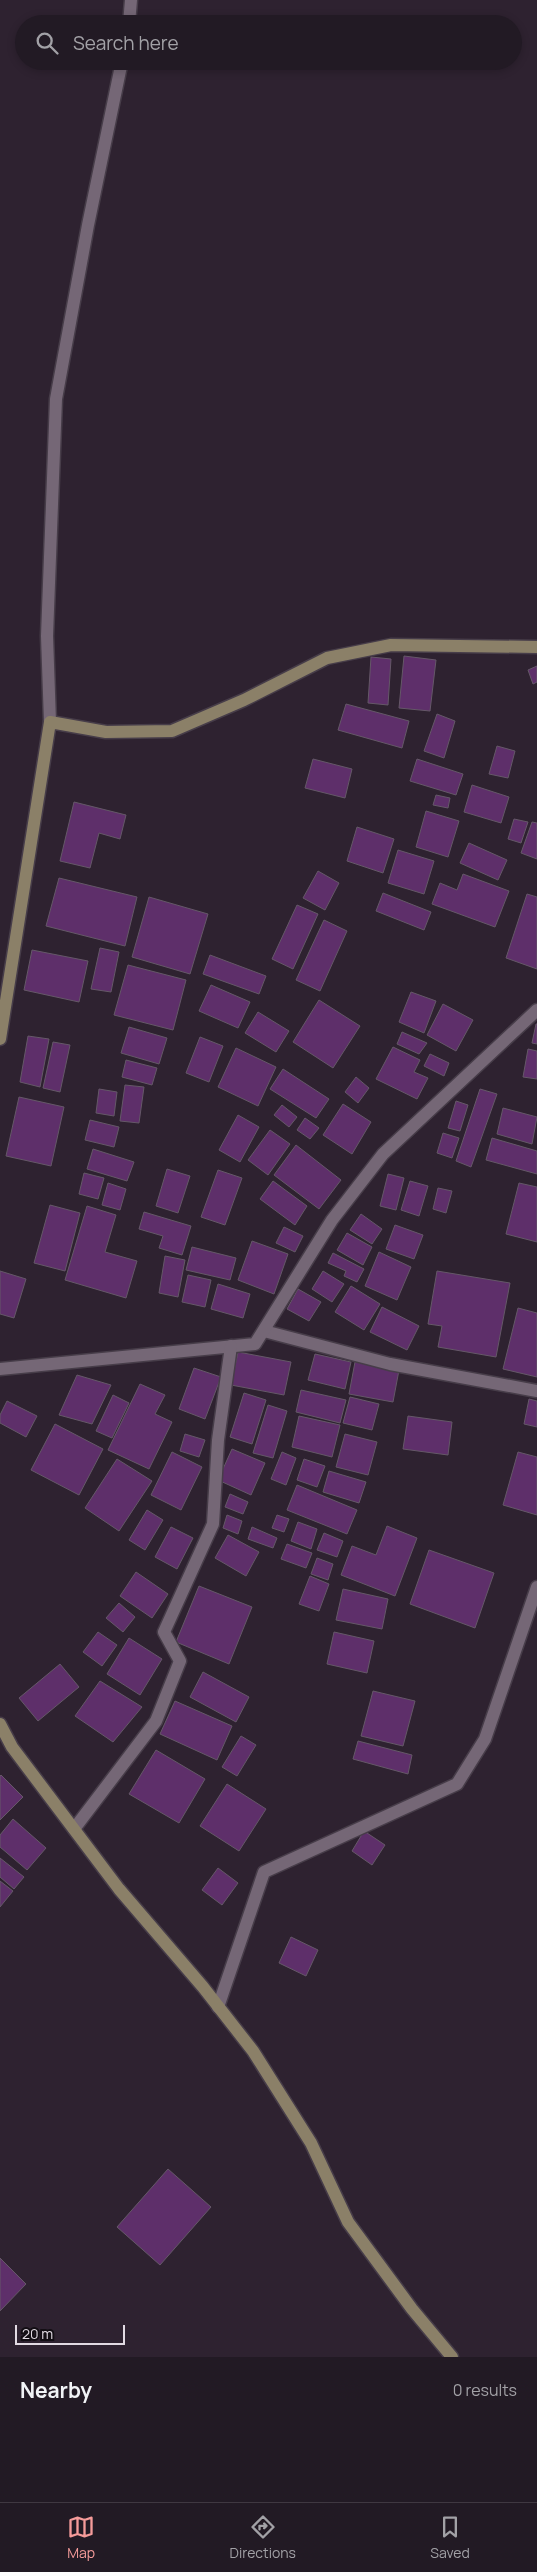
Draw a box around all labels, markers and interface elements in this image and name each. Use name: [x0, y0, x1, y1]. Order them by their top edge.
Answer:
search box: [15, 15, 522, 70]
icon: search: [33, 29, 61, 57]
text: Search here: [73, 30, 179, 56]
scale bar: [15, 2322, 125, 2345]
text: 20 m: [22, 2324, 53, 2343]
text: Nearby: [20, 2376, 92, 2404]
text: 0 results: [453, 2379, 517, 2401]
tab: Map: [67, 2513, 95, 2562]
tab: Directions: [230, 2513, 296, 2562]
tab: Saved: [430, 2513, 470, 2562]

